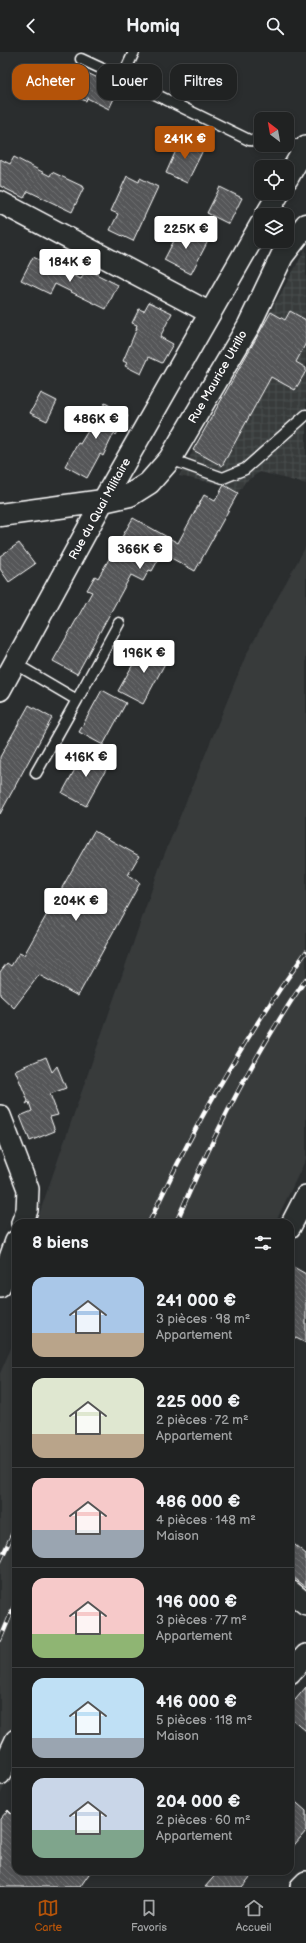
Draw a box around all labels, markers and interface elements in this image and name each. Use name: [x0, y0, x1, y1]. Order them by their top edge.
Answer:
icon: back: [20, 15, 42, 37]
icon: search: [264, 15, 286, 37]
text: Homiq: [126, 16, 180, 37]
chip: Acheter: [12, 64, 89, 100]
chip: Louer: [97, 64, 162, 100]
chip: Filtres: [170, 64, 237, 100]
north arrow: [254, 112, 294, 152]
map controls: [254, 112, 294, 248]
pin: 241K €: [152, 126, 218, 160]
text: 241K €: [164, 131, 206, 147]
button: locate: [254, 160, 294, 200]
button: layers: [254, 208, 294, 248]
pin: 225K €: [153, 216, 219, 250]
text: 225K €: [163, 221, 209, 237]
pin: 184K €: [37, 249, 103, 283]
text: 184K €: [48, 254, 92, 270]
street label: Rue Maurice Utrillo: [185, 328, 251, 426]
pin: 486K €: [63, 406, 129, 440]
text: 486K €: [73, 411, 119, 427]
street label: Rue du Quai Militaire: [66, 456, 134, 562]
pin: 366K €: [107, 536, 173, 570]
text: 366K €: [117, 541, 163, 557]
pin: 196K €: [111, 640, 177, 674]
text: 196K €: [122, 645, 166, 661]
pin: 416K €: [53, 744, 119, 778]
text: 416K €: [65, 749, 107, 765]
pin: 204K €: [43, 888, 109, 922]
text: 204K €: [53, 893, 99, 909]
icon: filters: [252, 1232, 274, 1254]
text: 8 biens: [32, 1233, 89, 1253]
text: 241 000 €: [156, 1291, 236, 1311]
icon: home: [64, 1293, 112, 1341]
text: 3 pièces · 98 m²: [156, 1311, 250, 1327]
text: Appartement: [156, 1327, 232, 1343]
text: 225 000 €: [156, 1392, 240, 1412]
icon: home: [64, 1394, 112, 1442]
text: 2 pièces · 72 m²: [156, 1412, 249, 1428]
text: Appartement: [156, 1428, 232, 1444]
text: 486 000 €: [156, 1492, 240, 1512]
icon: home: [64, 1494, 112, 1542]
text: 4 pièces · 148 m²: [156, 1512, 256, 1528]
text: Maison: [156, 1528, 199, 1544]
text: 196 000 €: [156, 1592, 237, 1612]
icon: home: [64, 1594, 112, 1642]
text: 3 pièces · 77 m²: [156, 1612, 247, 1628]
text: Appartement: [156, 1628, 232, 1644]
text: 416 000 €: [156, 1692, 237, 1712]
icon: home: [64, 1694, 112, 1742]
text: 5 pièces · 118 m²: [156, 1712, 252, 1728]
text: Maison: [156, 1728, 199, 1744]
text: 204 000 €: [156, 1792, 240, 1812]
icon: home: [64, 1794, 112, 1842]
text: 2 pièces · 60 m²: [156, 1812, 251, 1828]
text: Appartement: [156, 1828, 232, 1844]
tab: Carte: [34, 1897, 62, 1934]
tab: Favoris: [131, 1897, 167, 1934]
tab: Accueil: [236, 1897, 272, 1934]

